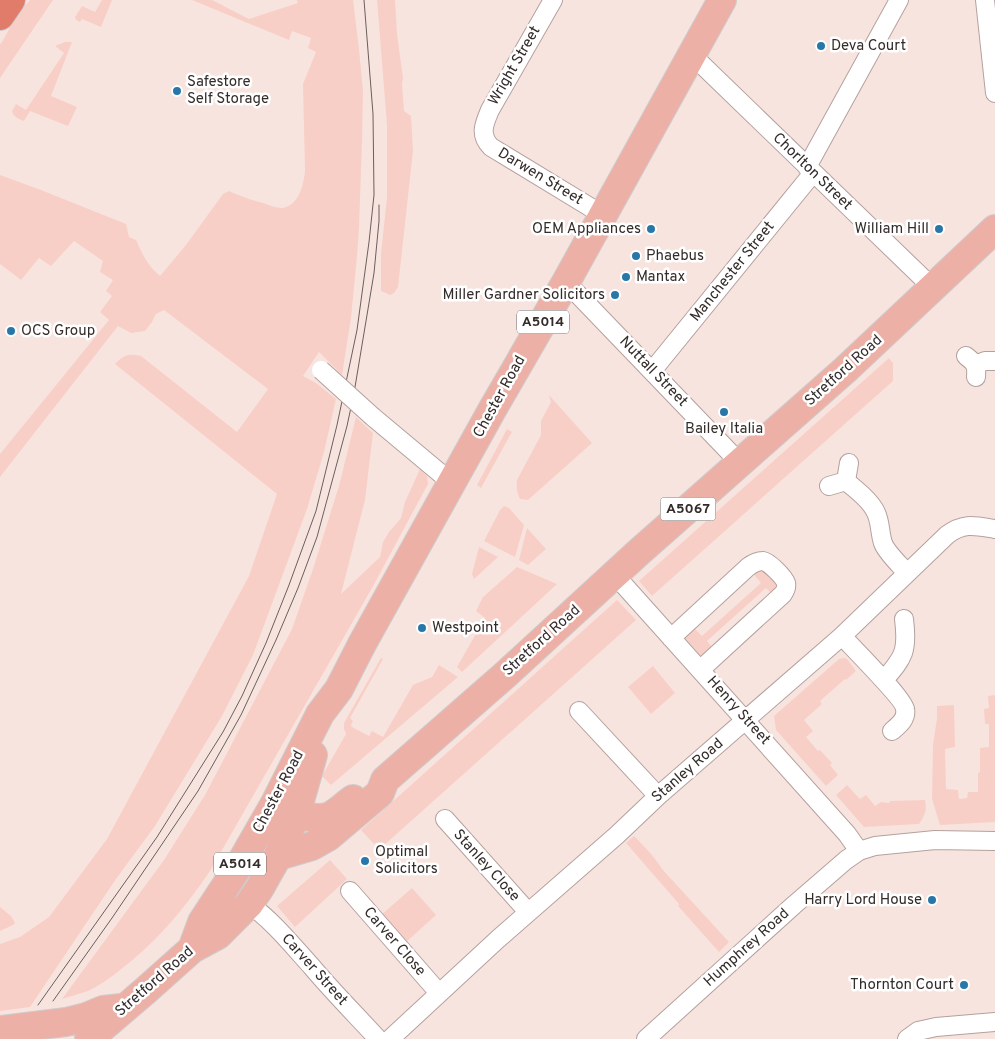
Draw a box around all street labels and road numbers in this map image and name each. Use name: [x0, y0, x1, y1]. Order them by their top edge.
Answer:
street label: Wright Street: [485, 23, 545, 109]
street label: Chorlton Street: [768, 129, 856, 215]
street label: Darwen Street: [494, 144, 586, 210]
street label: Manchester Street: [687, 218, 779, 326]
road number: A5014: [517, 311, 569, 334]
street label: Stretford Road: [801, 331, 887, 411]
street label: Nuttall Street: [615, 333, 691, 411]
street label: Chester Road: [470, 353, 530, 441]
road number: A5067: [660, 498, 716, 520]
street label: Stretford Road: [499, 601, 585, 681]
street label: Henry Street: [702, 673, 774, 749]
street label: Stanley Road: [648, 735, 728, 807]
street label: Chester Road: [249, 747, 309, 837]
street label: Stanley Close: [449, 826, 523, 906]
road number: A5014: [214, 852, 266, 876]
street label: Carver Close: [359, 903, 429, 981]
street label: Humphrey Road: [700, 905, 794, 991]
street label: Carver Street: [277, 930, 351, 1010]
street label: Stretford Road: [112, 943, 198, 1021]

